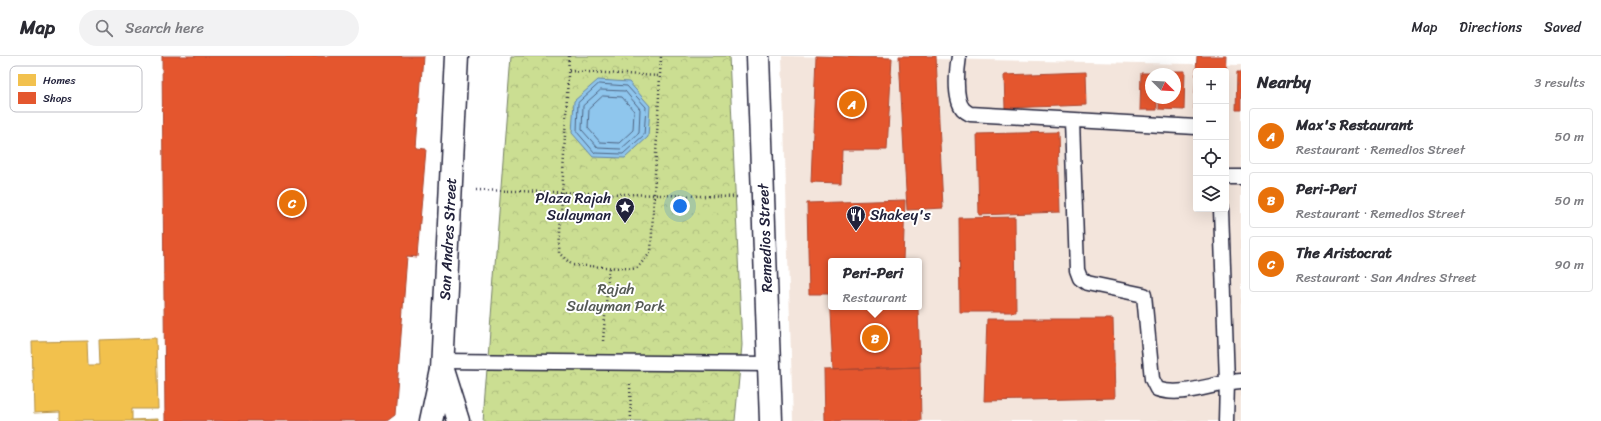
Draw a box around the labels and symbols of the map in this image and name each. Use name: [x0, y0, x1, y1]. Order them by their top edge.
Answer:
legend: [10, 66, 142, 112]
north arrow: [1145, 68, 1181, 104]
text: Homes: [43, 71, 76, 90]
text: Shops: [43, 89, 72, 108]
pin: A: [839, 89, 865, 119]
street label: San Andres Street: [432, 177, 464, 301]
street label: Remedios Street: [750, 182, 780, 293]
place label: Plaza Rajah Sulayman: [535, 185, 611, 228]
pin: C: [279, 188, 305, 218]
place icon: Plaza Rajah Sulayman: [614, 196, 636, 224]
your location: [670, 196, 690, 216]
place label: Shakey's: [870, 202, 931, 228]
restaurant icon: Shakey's: [845, 204, 867, 232]
park label: Rajah Sulayman Park: [567, 276, 665, 319]
pin: B: [862, 323, 888, 353]

